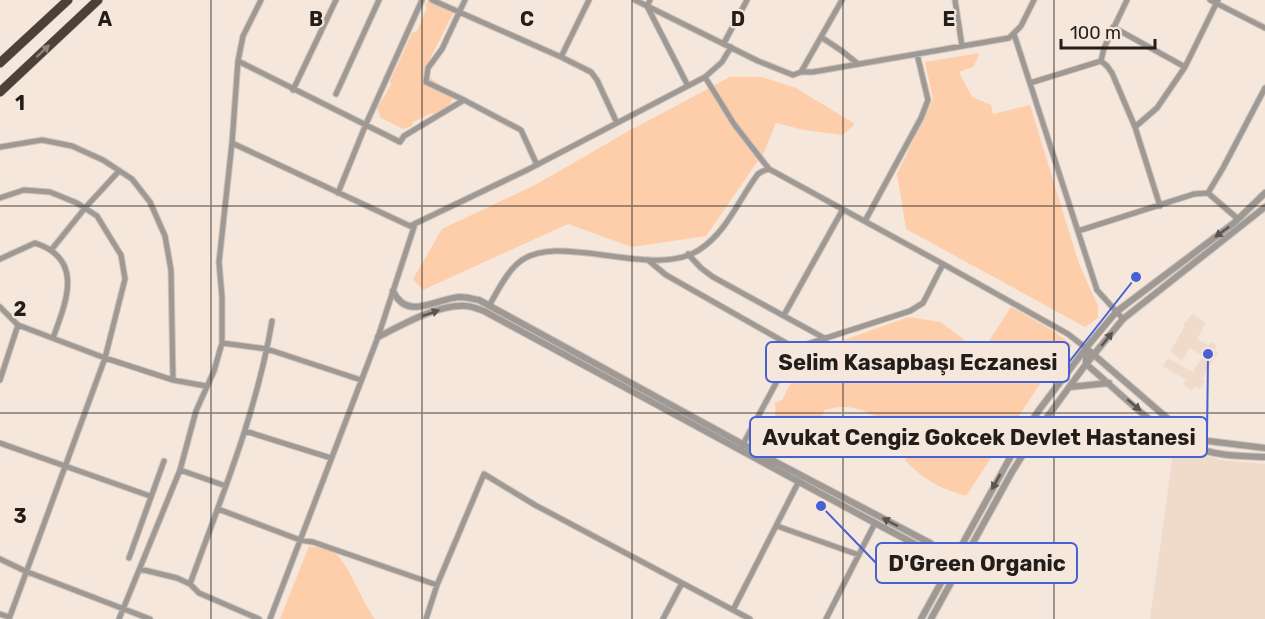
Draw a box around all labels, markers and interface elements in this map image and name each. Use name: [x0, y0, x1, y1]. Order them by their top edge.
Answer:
text: A: [98, 7, 113, 31]
text: B: [309, 7, 323, 31]
text: C: [520, 7, 534, 31]
text: D: [731, 7, 745, 31]
text: E: [943, 7, 955, 31]
scale bar: [1061, 12, 1156, 50]
text: 100 m: [1070, 22, 1121, 44]
one-way arrow: [35, 45, 49, 59]
text: 1: [15, 91, 25, 115]
one-way arrow: [1214, 226, 1230, 238]
text: 2: [14, 297, 27, 321]
one-way arrow: [422, 308, 440, 318]
one-way arrow: [1100, 331, 1113, 346]
callout: Selim Kasapbaşı Eczanesi: [766, 342, 1069, 382]
text: Selim Kasapbaşı Eczanesi: [778, 349, 1058, 376]
one-way arrow: [1126, 398, 1141, 411]
callout: Avukat Cengiz Gokcek Devlet Hastanesi: [750, 417, 1207, 457]
text: Avukat Cengiz Gokcek Devlet Hastanesi: [762, 424, 1196, 451]
one-way arrow: [991, 474, 1001, 491]
text: 3: [13, 504, 27, 528]
one-way arrow: [882, 517, 899, 527]
callout: D'Green Organic: [876, 543, 1077, 583]
text: D'Green Organic: [888, 550, 1066, 577]

